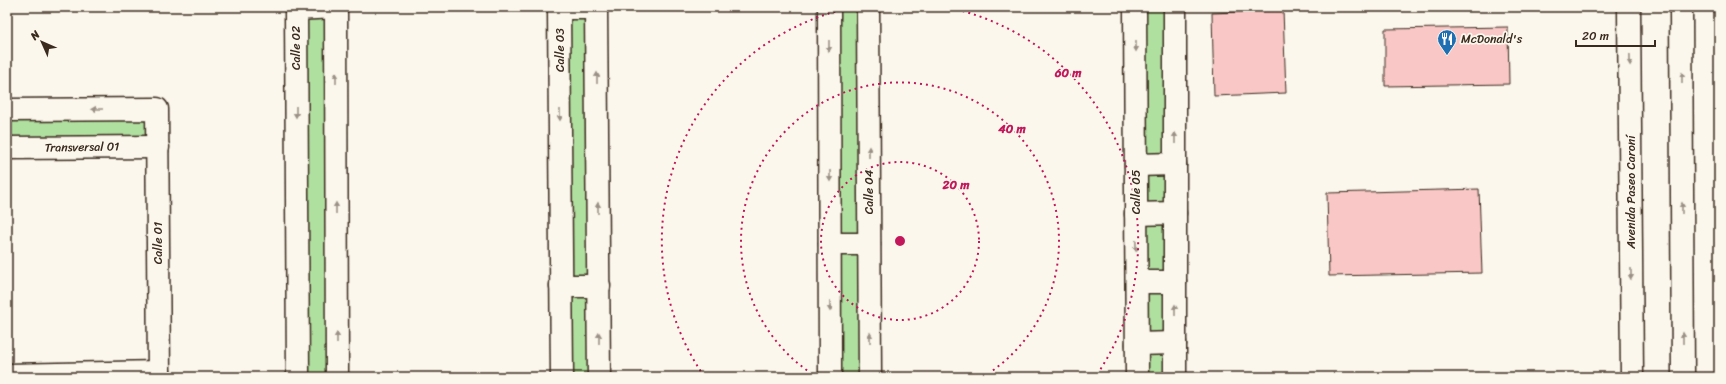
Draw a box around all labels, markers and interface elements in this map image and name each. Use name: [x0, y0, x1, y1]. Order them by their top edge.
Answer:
north arrow: [22, 22, 62, 62]
scale bar: [1576, 22, 1655, 48]
text: 20 m: [1582, 25, 1609, 47]
text: N: [25, 26, 45, 45]
street label: Calle 02: [285, 26, 307, 70]
street label: Calle 03: [549, 28, 571, 72]
restaurant icon: McDonald's: [1436, 28, 1458, 56]
place label: McDonald's: [1461, 28, 1523, 50]
one-way arrow: [826, 40, 832, 53]
one-way arrow: [1132, 40, 1139, 52]
one-way arrow: [1627, 54, 1633, 67]
text: 60 m: [1054, 62, 1082, 84]
one-way arrow: [333, 71, 339, 84]
one-way arrow: [594, 71, 600, 84]
one-way arrow: [1679, 71, 1685, 84]
one-way arrow: [90, 106, 103, 112]
one-way arrow: [293, 106, 299, 119]
one-way arrow: [557, 109, 563, 122]
text: 40 m: [997, 118, 1026, 140]
one-way arrow: [1172, 131, 1178, 144]
street label: Avenida Paseo Caroní: [1620, 134, 1642, 250]
street label: Transversal 01: [44, 135, 120, 159]
one-way arrow: [866, 145, 872, 158]
street label: Calle 04: [858, 169, 880, 214]
one-way arrow: [827, 170, 833, 183]
street label: Calle 05: [1125, 170, 1147, 214]
text: 20 m: [942, 174, 970, 196]
one-way arrow: [333, 201, 339, 214]
one-way arrow: [595, 201, 601, 214]
one-way arrow: [1679, 201, 1685, 214]
street label: Calle 01: [147, 222, 169, 264]
centre of rings: [893, 234, 907, 248]
one-way arrow: [1133, 240, 1139, 253]
one-way arrow: [1628, 268, 1634, 281]
one-way arrow: [827, 300, 833, 313]
one-way arrow: [1172, 303, 1178, 316]
one-way arrow: [334, 331, 340, 344]
one-way arrow: [596, 331, 602, 344]
one-way arrow: [867, 331, 873, 344]
one-way arrow: [1680, 331, 1686, 344]

